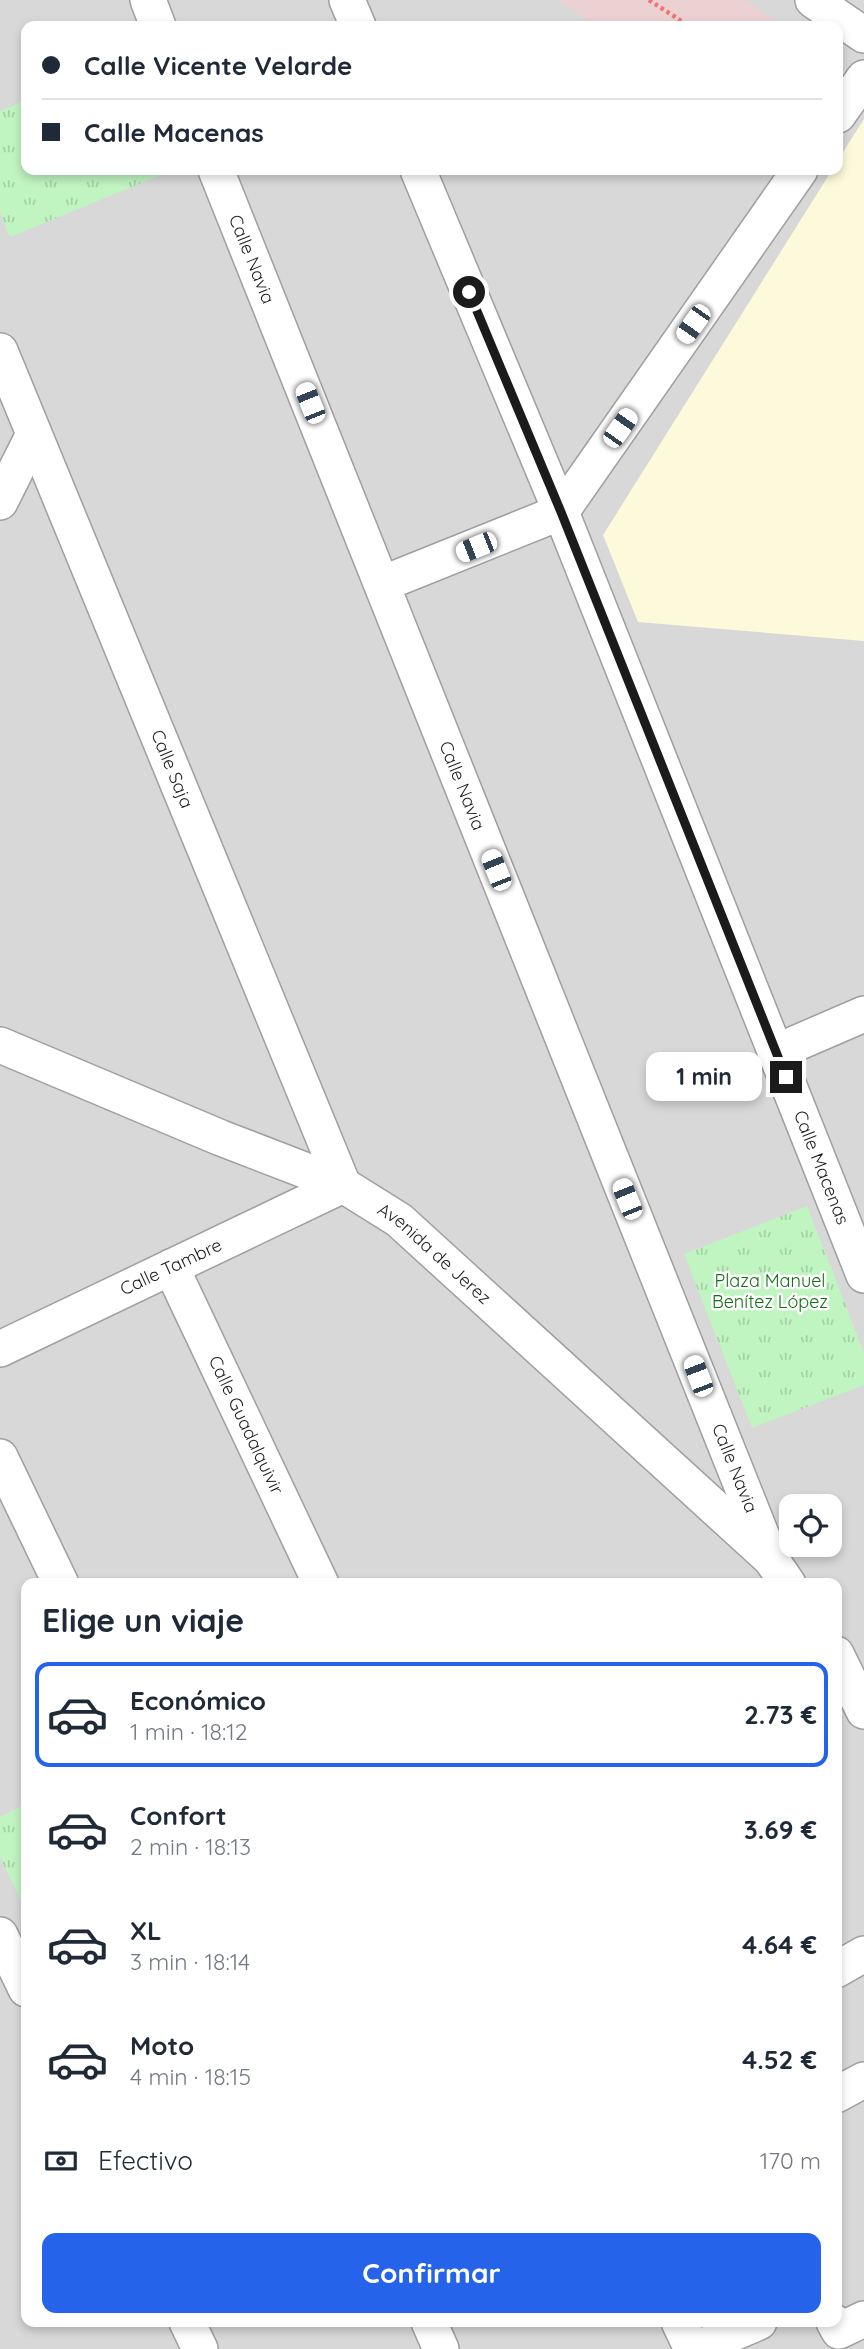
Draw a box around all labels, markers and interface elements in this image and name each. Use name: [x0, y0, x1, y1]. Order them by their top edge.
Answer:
text: Calle Vicente Velarde: [84, 49, 352, 82]
text: Calle Macenas: [84, 116, 264, 149]
street label: Calle Navia: [224, 211, 280, 307]
route start: [453, 276, 485, 308]
car: [673, 301, 714, 347]
car: [293, 380, 328, 426]
car: [600, 405, 641, 451]
car: [453, 529, 500, 565]
street label: Calle Saja: [146, 726, 199, 811]
street label: Calle Navia: [434, 738, 491, 833]
car: [479, 847, 514, 893]
callout: 1 min: [646, 1052, 762, 1102]
route end: [770, 1061, 802, 1093]
text: 1 min: [676, 1062, 732, 1091]
street label: Calle Macenas: [789, 1107, 855, 1228]
car: [610, 1176, 645, 1222]
street label: Avenida de Jerez: [373, 1197, 496, 1309]
street label: Calle Tambre: [116, 1233, 225, 1300]
park label: Plaza Manuel Benítez López: [712, 1269, 828, 1313]
street label: Calle Guadalquivir: [204, 1352, 289, 1498]
car: [681, 1353, 716, 1399]
street label: Calle Navia: [707, 1420, 763, 1516]
map controls: [779, 1494, 842, 1557]
button: locate: [779, 1494, 842, 1557]
text: Elige un viaje: [42, 1600, 244, 1640]
icon: car: [46, 1683, 109, 1746]
text: Económico: [130, 1684, 266, 1717]
text: 2.73 €: [744, 1698, 817, 1731]
text: 1 min · 18:12: [130, 1717, 248, 1746]
icon: car: [46, 1798, 109, 1861]
text: Confort: [130, 1799, 227, 1832]
text: 3.69 €: [744, 1813, 817, 1846]
text: 2 min · 18:13: [130, 1832, 251, 1861]
icon: car: [46, 1913, 109, 1976]
text: XL: [130, 1914, 162, 1947]
text: 4.64 €: [742, 1928, 817, 1961]
text: 3 min · 18:14: [130, 1947, 250, 1976]
icon: car: [46, 2028, 109, 2091]
text: Moto: [130, 2029, 194, 2062]
text: 4.52 €: [742, 2043, 817, 2076]
text: 4 min · 18:15: [130, 2062, 251, 2091]
icon: cash: [42, 2142, 80, 2180]
text: Efectivo: [98, 2144, 193, 2177]
text: 170 m: [760, 2146, 821, 2175]
button: Confirmar: [42, 2233, 821, 2313]

